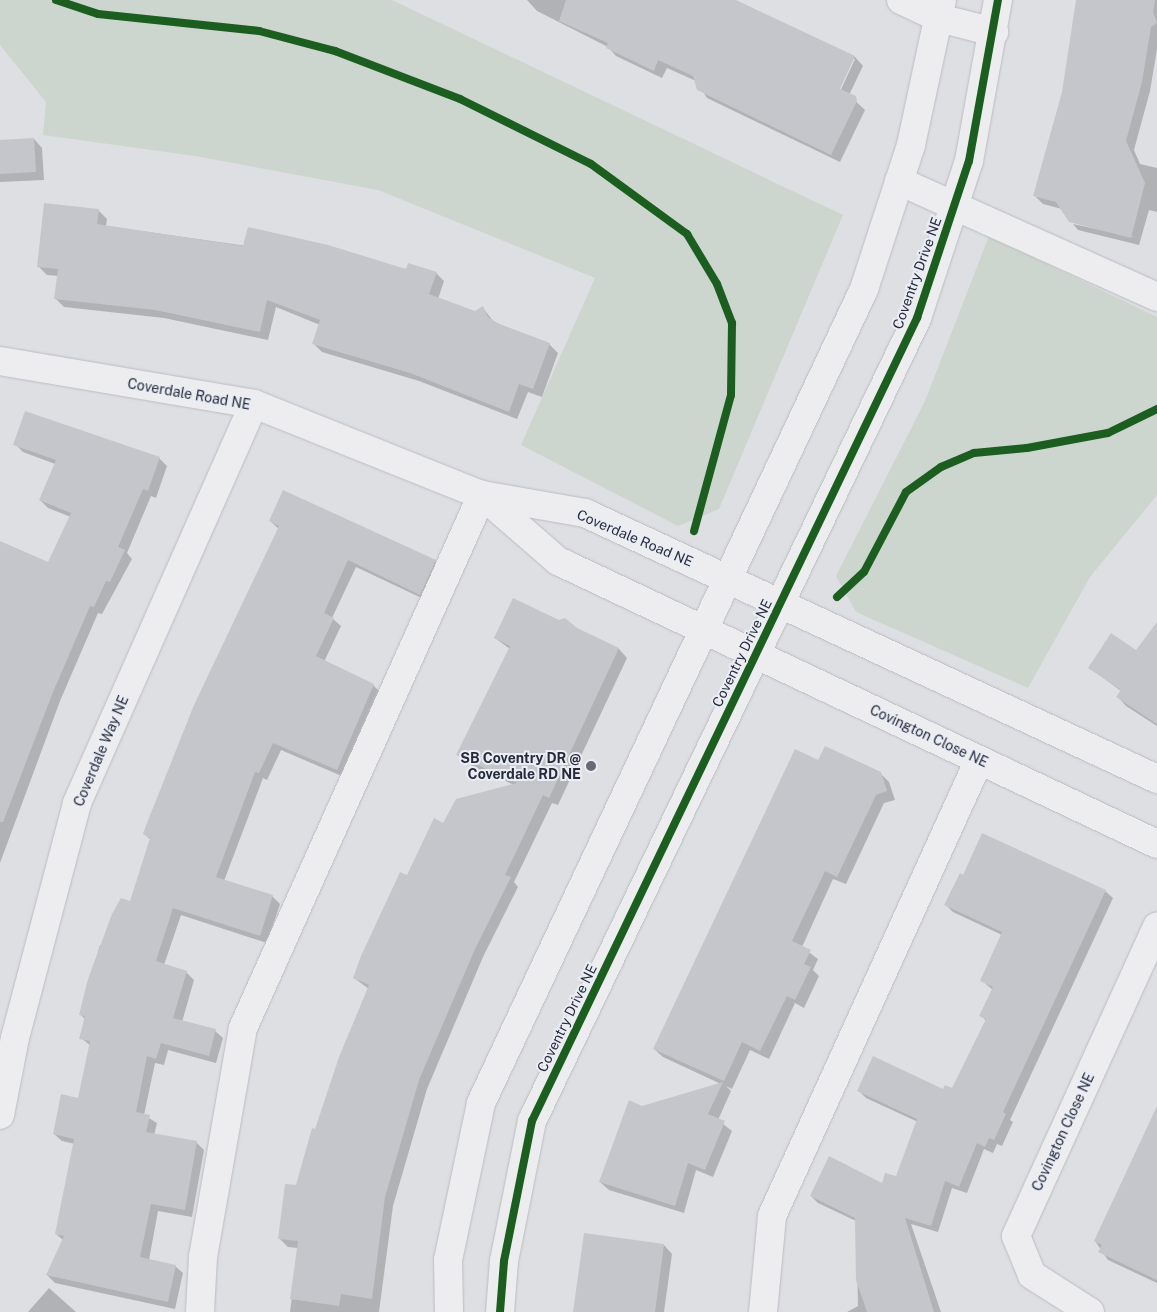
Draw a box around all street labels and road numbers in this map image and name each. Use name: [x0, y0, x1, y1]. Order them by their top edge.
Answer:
street label: Coventry Drive NE: [889, 215, 945, 331]
street label: Coverdale Road NE: [126, 375, 252, 413]
street label: Coverdale Road NE: [574, 506, 696, 570]
street label: Coventry Drive NE: [709, 596, 775, 710]
street label: Coverdale Way NE: [70, 693, 132, 809]
street label: Covington Close NE: [867, 701, 991, 771]
street label: Coventry Drive NE: [534, 961, 600, 1075]
street label: Covington Close NE: [1028, 1070, 1098, 1194]

